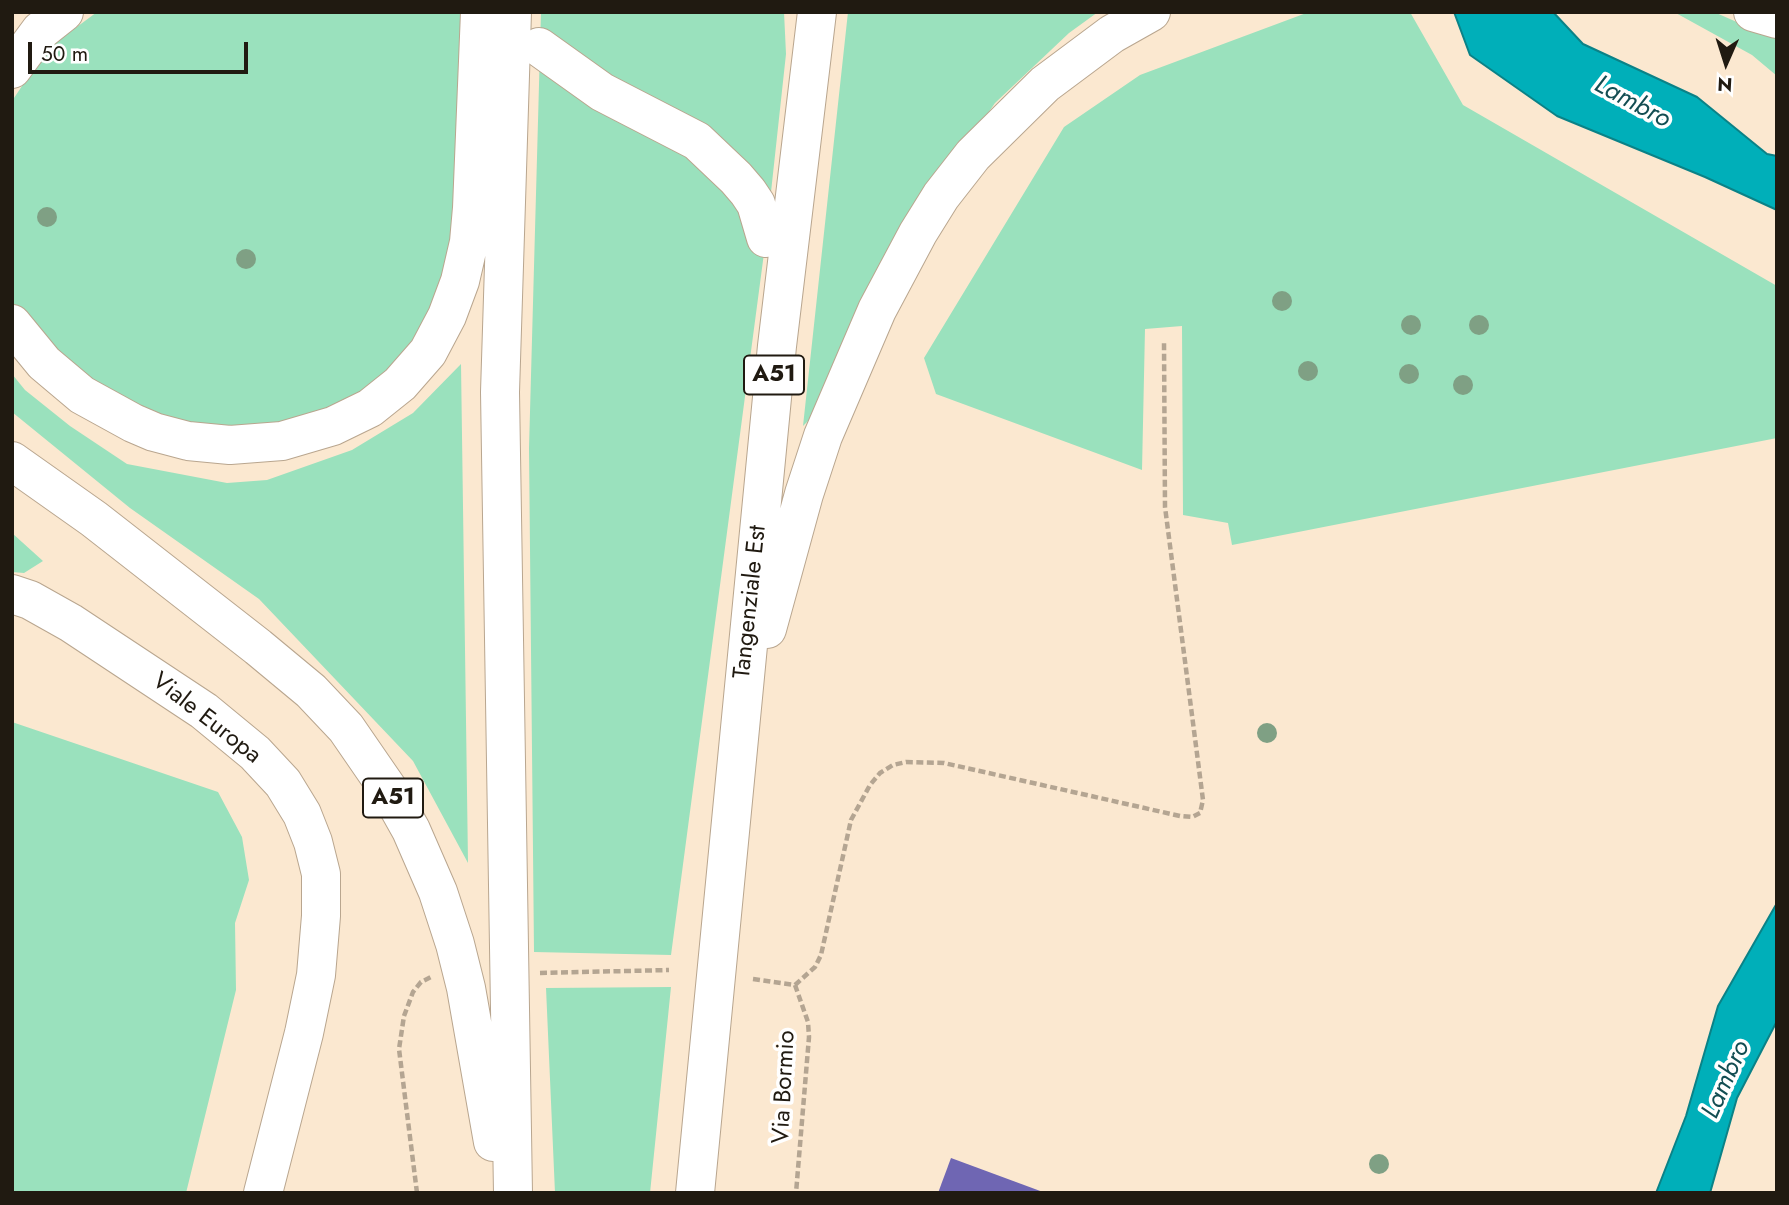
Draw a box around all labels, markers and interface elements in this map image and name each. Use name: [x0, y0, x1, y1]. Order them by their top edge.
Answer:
scale bar: [32, 28, 252, 72]
north arrow: [1691, 28, 1761, 98]
text: 50 m: [41, 39, 88, 69]
water label: Lambro: [1589, 70, 1675, 136]
text: N: [1717, 71, 1733, 98]
road number: A51: [744, 356, 804, 394]
street label: Tangenziale Est: [729, 524, 773, 680]
street label: Viale Europa: [146, 667, 266, 771]
road number: A51: [363, 778, 423, 818]
street label: Via Bormio: [768, 1030, 802, 1144]
water label: Lambro: [1696, 1036, 1758, 1124]

